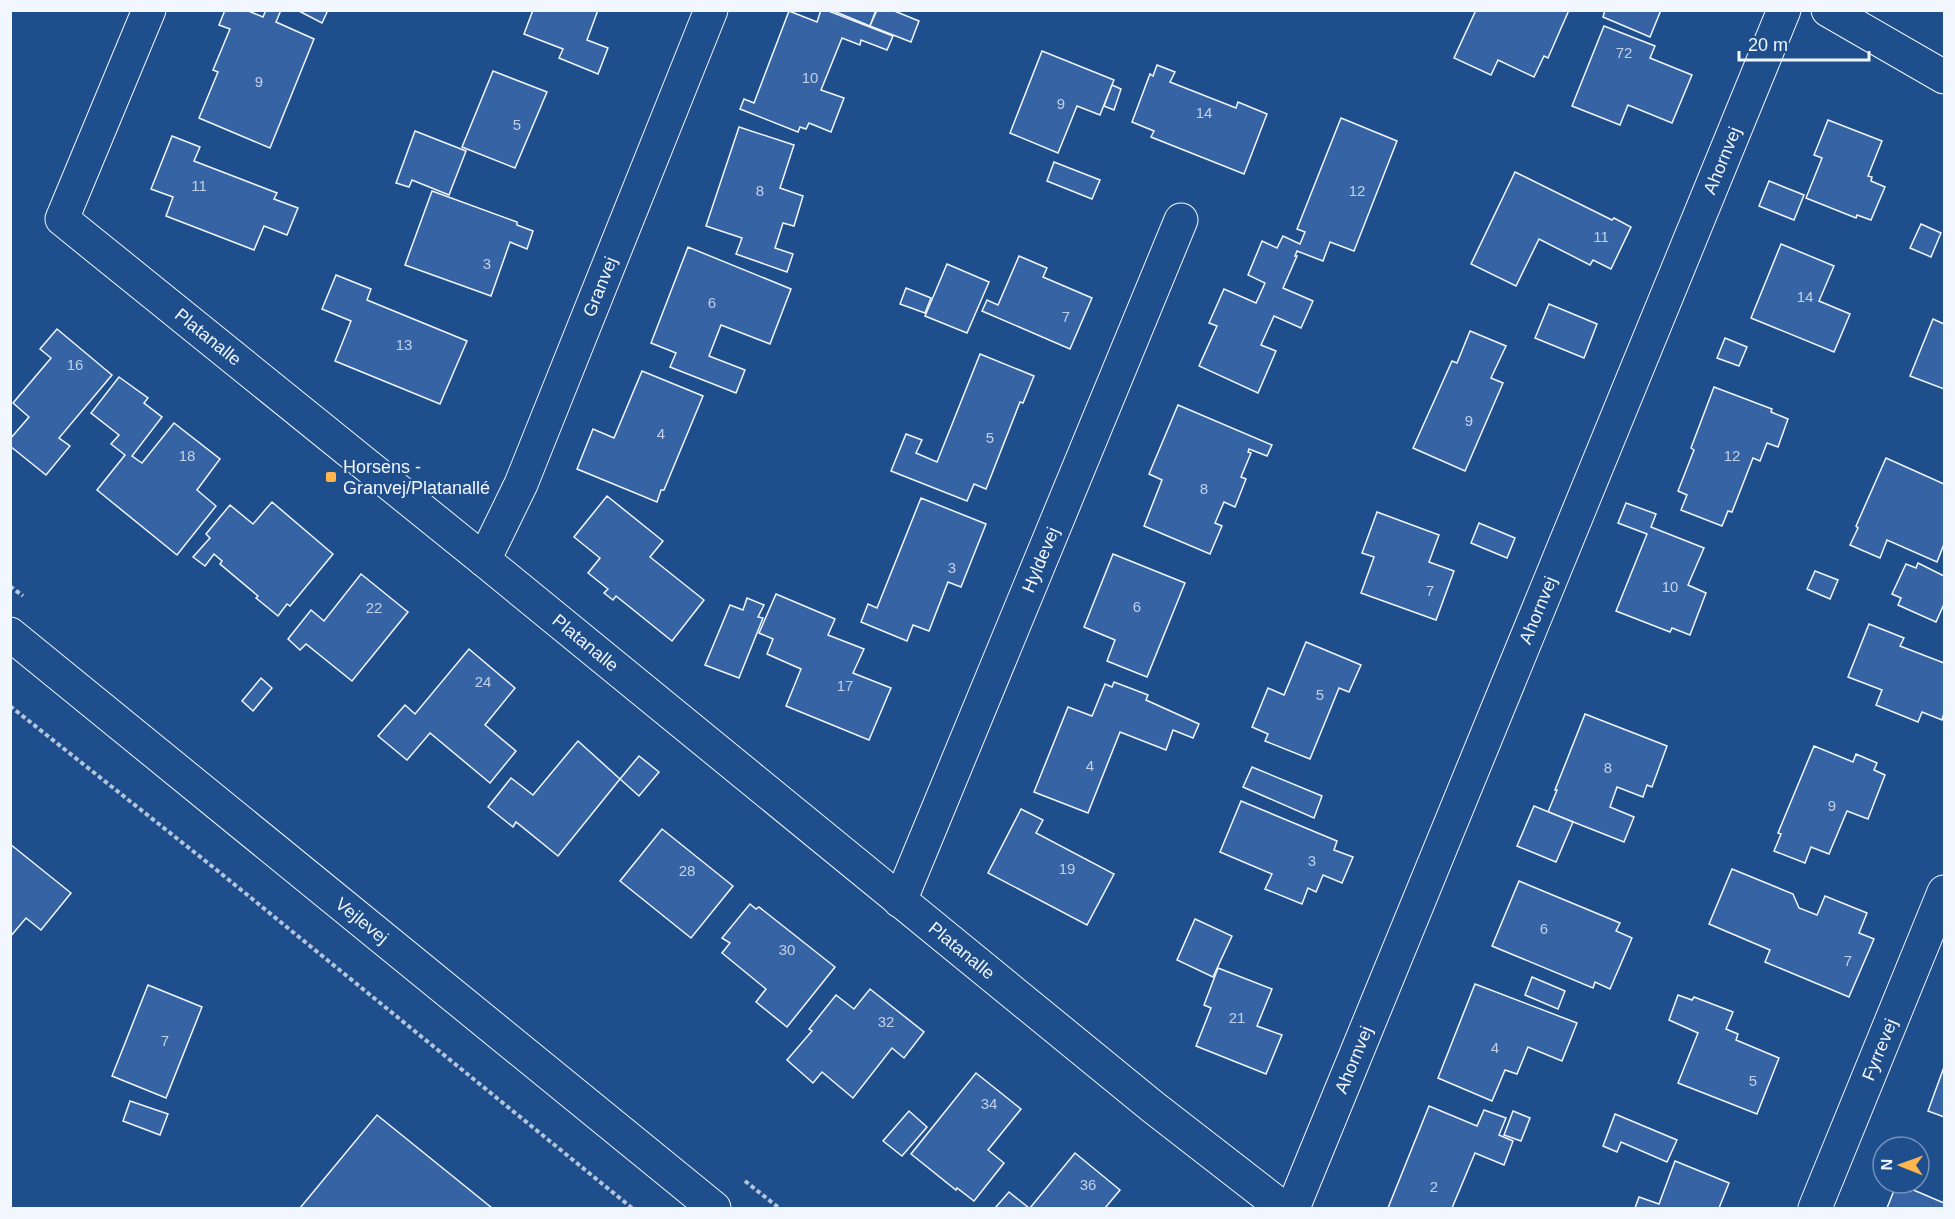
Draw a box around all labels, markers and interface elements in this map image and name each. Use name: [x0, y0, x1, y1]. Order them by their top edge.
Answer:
scale bar: [1739, 24, 1870, 62]
text: 20 m: [1748, 35, 1788, 55]
house number: 72: [1616, 44, 1632, 61]
house number: 10: [802, 69, 818, 86]
house number: 9: [255, 73, 263, 90]
house number: 9: [1057, 95, 1065, 112]
house number: 14: [1196, 104, 1212, 121]
house number: 5: [513, 116, 521, 133]
street label: Ahornvej: [1700, 124, 1745, 197]
house number: 11: [191, 177, 207, 194]
house number: 8: [756, 182, 764, 199]
house number: 12: [1349, 182, 1365, 199]
house number: 11: [1593, 228, 1609, 245]
street label: Granvej: [579, 254, 621, 320]
house number: 3: [483, 255, 491, 272]
house number: 14: [1797, 288, 1813, 305]
house number: 6: [708, 294, 716, 311]
street label: Platanalle: [171, 304, 245, 370]
house number: 7: [1062, 308, 1070, 325]
house number: 13: [396, 336, 412, 353]
house number: 16: [67, 356, 83, 373]
house number: 9: [1465, 412, 1473, 429]
house number: 4: [657, 425, 665, 442]
house number: 5: [986, 429, 994, 446]
house number: 18: [179, 447, 195, 464]
house number: 12: [1724, 447, 1740, 464]
place label: Horsens - Granvej/Platanallé: [343, 457, 490, 498]
marker: Horsens - Granvej/Platanallé: [324, 470, 338, 484]
house number: 8: [1200, 480, 1208, 497]
street label: Hyldevej: [1018, 524, 1063, 596]
house number: 3: [948, 559, 956, 576]
street label: Ahornvej: [1515, 574, 1561, 647]
house number: 10: [1662, 578, 1678, 595]
house number: 7: [1426, 582, 1434, 599]
house number: 6: [1133, 598, 1141, 615]
house number: 22: [366, 599, 382, 616]
street label: Platanalle: [549, 610, 622, 676]
house number: 24: [475, 673, 491, 690]
house number: 17: [837, 677, 853, 694]
house number: 5: [1316, 686, 1324, 703]
house number: 4: [1086, 757, 1094, 774]
house number: 8: [1604, 759, 1612, 776]
house number: 9: [1828, 797, 1836, 814]
house number: 3: [1308, 852, 1316, 869]
house number: 19: [1059, 860, 1075, 877]
house number: 28: [679, 862, 695, 879]
street label: Vejlevej: [331, 894, 392, 948]
street label: Platanalle: [925, 918, 999, 983]
house number: 6: [1540, 920, 1548, 937]
house number: 30: [779, 941, 795, 958]
house number: 7: [1844, 952, 1852, 969]
house number: 21: [1229, 1009, 1245, 1026]
house number: 32: [878, 1013, 894, 1030]
street label: Fyrrevej: [1858, 1016, 1901, 1084]
street label: Ahornvej: [1331, 1023, 1376, 1097]
house number: 7: [161, 1032, 169, 1049]
house number: 4: [1491, 1039, 1499, 1056]
house number: 5: [1749, 1072, 1757, 1089]
house number: 34: [981, 1095, 997, 1112]
north arrow: [1871, 1135, 1931, 1195]
text: N: [1878, 1159, 1895, 1171]
house number: 36: [1080, 1176, 1096, 1193]
house number: 2: [1430, 1178, 1438, 1195]

